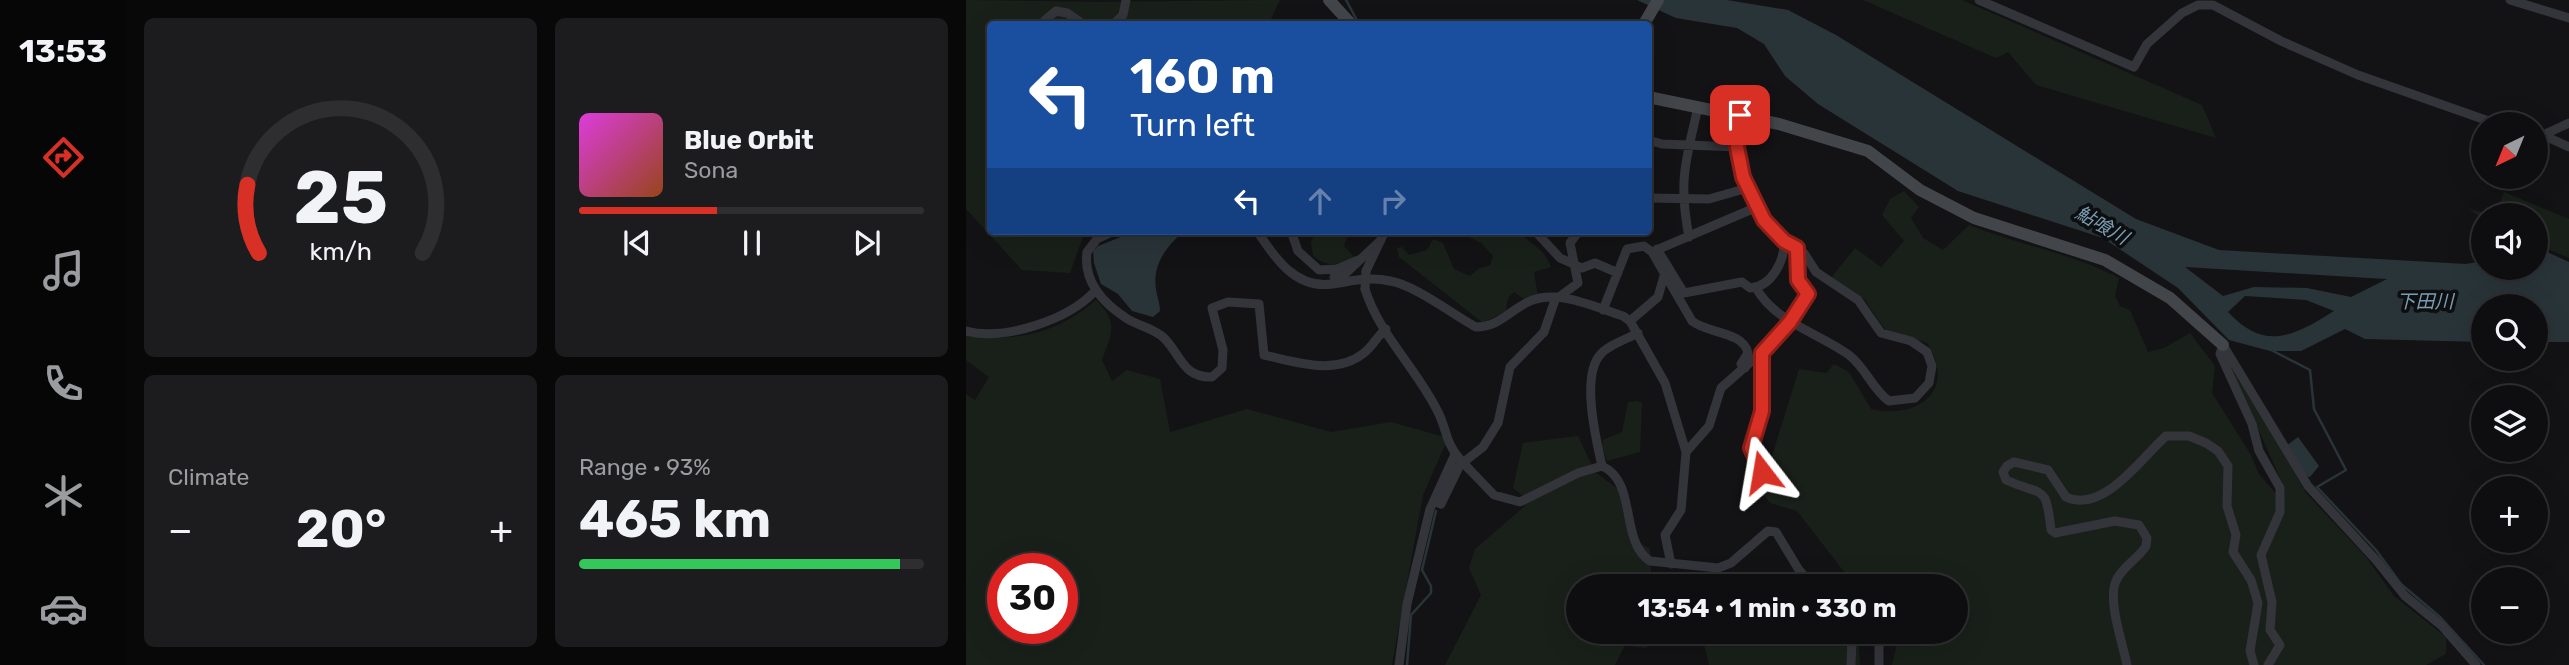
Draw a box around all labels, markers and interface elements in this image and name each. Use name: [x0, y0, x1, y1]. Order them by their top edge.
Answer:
text: 13:53: [19, 32, 107, 70]
text: 160 m: [1130, 47, 1275, 105]
icon: left: [1015, 49, 1106, 140]
pin: [1710, 85, 1770, 145]
icon: arrive: [1721, 96, 1759, 134]
text: Turn left: [1130, 106, 1255, 144]
north arrow: [2471, 112, 2548, 189]
map controls: [2471, 112, 2548, 644]
text: Blue Orbit: [684, 125, 814, 156]
icon: directions: [39, 133, 88, 182]
text: 25: [293, 156, 388, 242]
text: Sona: [684, 156, 738, 184]
icon: left: [1228, 182, 1266, 220]
icon: ahead: [1301, 182, 1339, 220]
icon: right: [1374, 182, 1412, 220]
water label: 鮎喰川: [2072, 201, 2134, 250]
button: sound: [2471, 203, 2548, 280]
icon: previous: [618, 224, 656, 262]
icon: pause: [733, 224, 771, 262]
icon: next: [848, 224, 886, 262]
text: km/h: [309, 237, 372, 266]
icon: music: [39, 246, 88, 295]
water label: 下田川: [2396, 290, 2455, 313]
button: search: [2471, 294, 2548, 371]
icon: phone: [39, 359, 88, 408]
button: layers: [2471, 385, 2548, 462]
position arrow: [1725, 435, 1799, 509]
text: Range · 93%: [579, 453, 711, 481]
text: Climate: [168, 463, 249, 491]
icon: climate: [39, 471, 88, 520]
button: +: [2471, 476, 2548, 553]
text: 465 km: [579, 488, 771, 550]
text: 20°: [296, 498, 386, 560]
text: −: [168, 507, 193, 553]
text: +: [489, 507, 513, 553]
speed limit sign: 30: [987, 553, 1078, 644]
button: −: [2471, 567, 2548, 644]
icon: car: [39, 584, 88, 633]
text: 13:54 · 1 min · 330 m: [1637, 593, 1897, 624]

